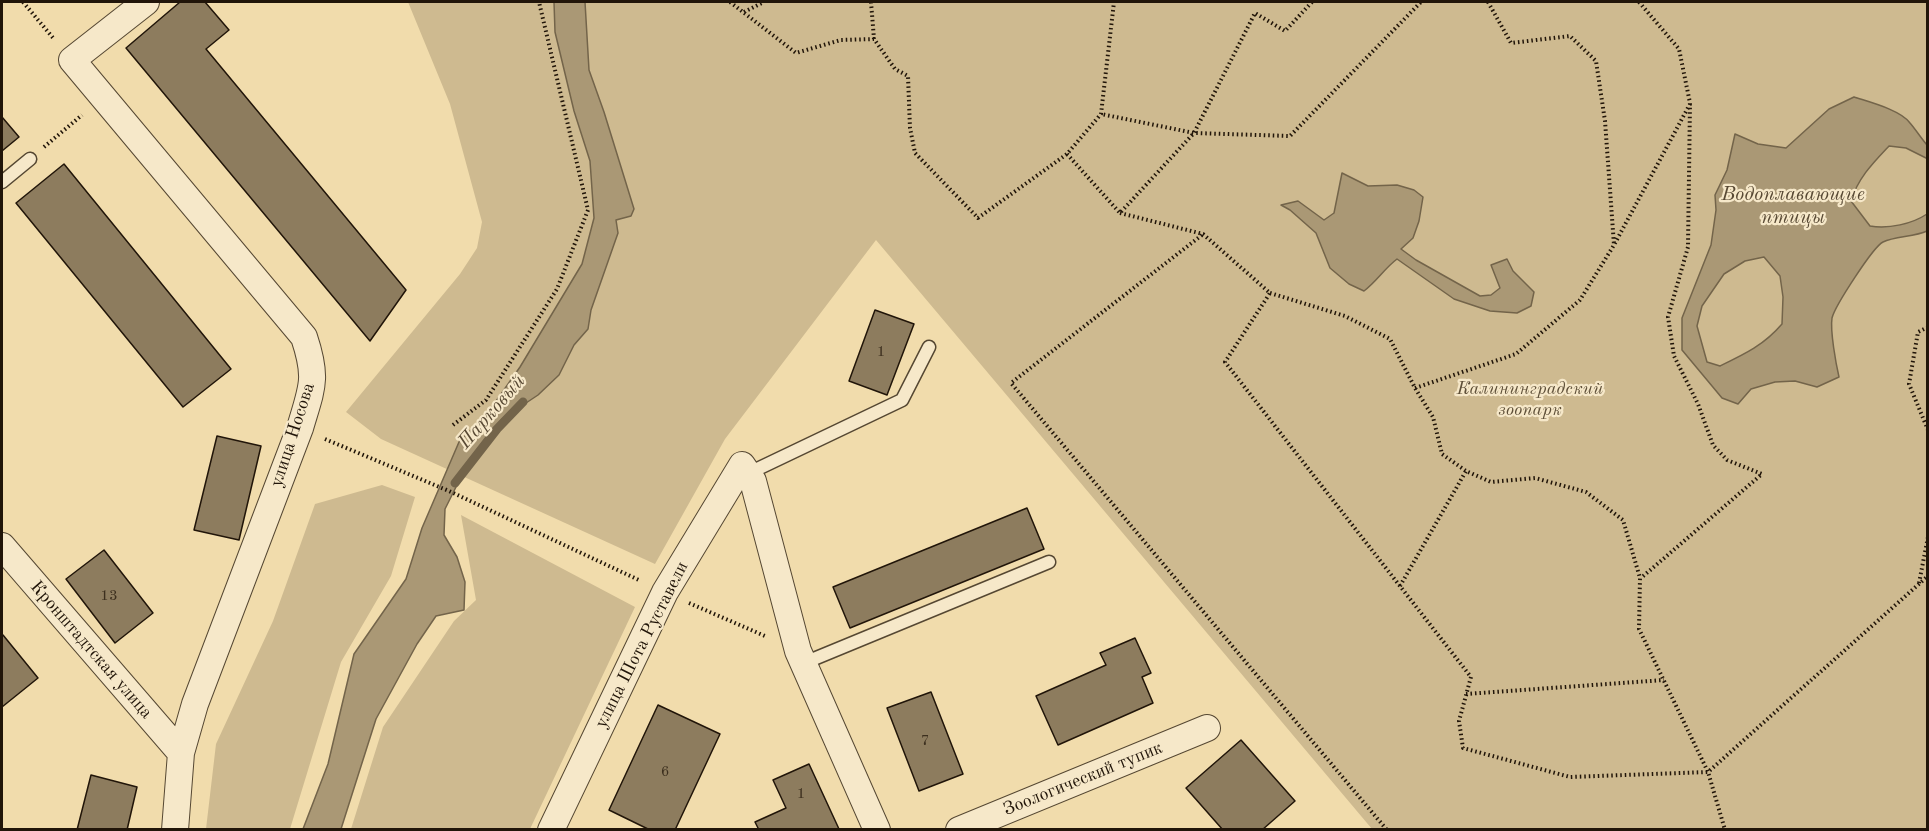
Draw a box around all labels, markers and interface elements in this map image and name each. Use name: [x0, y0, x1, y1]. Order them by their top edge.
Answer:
water label: Водоплавающие птицы: [1721, 183, 1865, 230]
house number: 1: [877, 343, 885, 361]
water label: Парковый: [453, 370, 531, 454]
park label: Калининградский зоопарк: [1457, 378, 1603, 420]
street label: улица Носова: [266, 380, 320, 490]
street label: улица Шота Руставели: [591, 558, 693, 732]
street label: Кронштадтская улица: [25, 577, 157, 723]
house number: 13: [100, 587, 118, 605]
house number: 7: [921, 732, 929, 750]
street label: Зоологический тупик: [1000, 737, 1166, 821]
house number: 6: [661, 763, 669, 781]
house number: 1: [797, 785, 805, 803]

